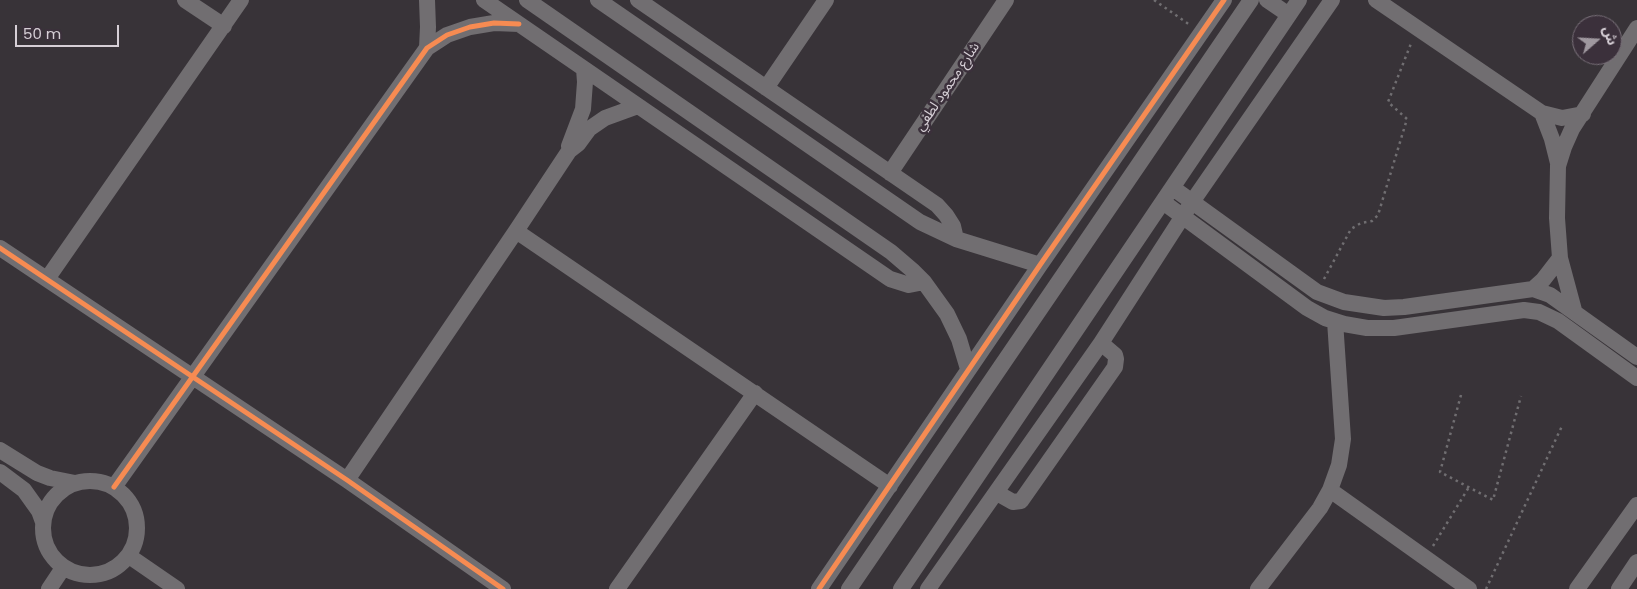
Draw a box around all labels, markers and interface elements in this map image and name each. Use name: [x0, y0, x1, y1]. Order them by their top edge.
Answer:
scale bar: [18, 15, 121, 47]
north arrow: [1572, 15, 1622, 65]
text: 50 m: [23, 23, 61, 44]
text: ش: [1598, 23, 1623, 48]
street label: شارع محمود لطفي: [912, 40, 984, 134]

